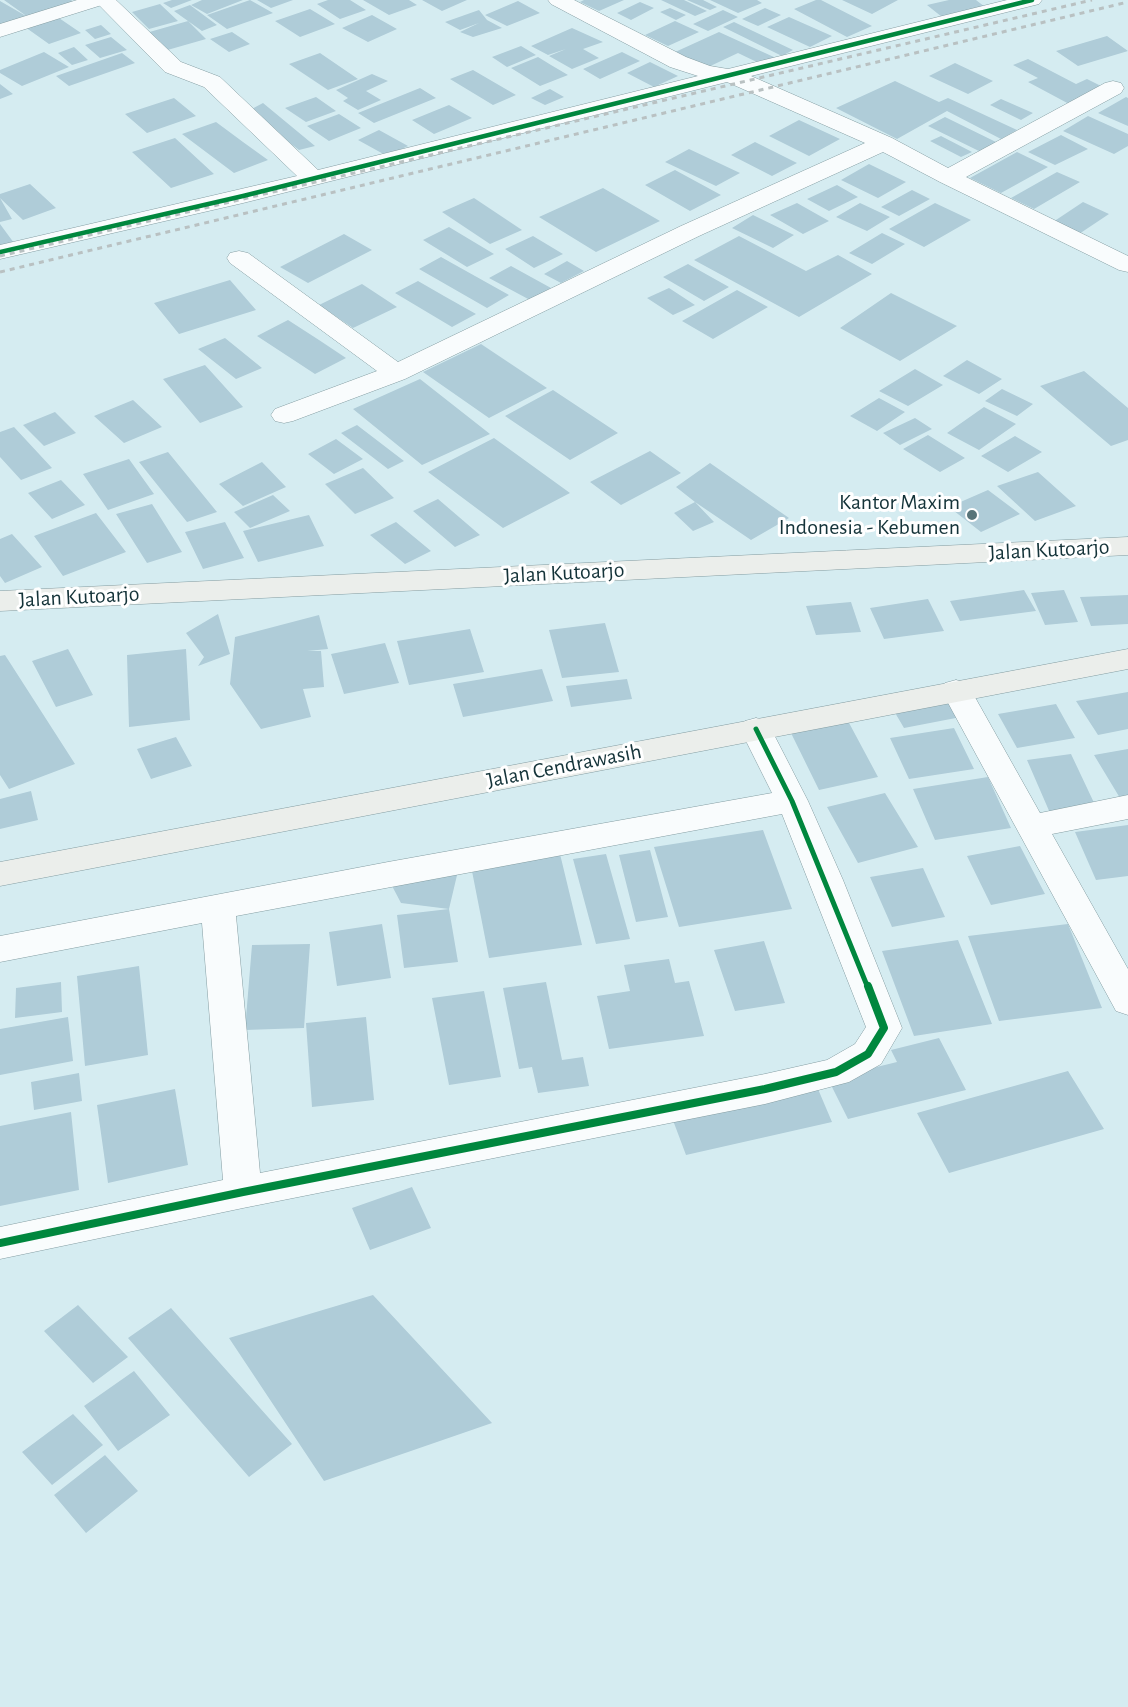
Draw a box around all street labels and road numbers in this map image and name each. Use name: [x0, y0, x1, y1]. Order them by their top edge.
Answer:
street label: Jalan Kutoarjo: [988, 534, 1110, 566]
street label: Jalan Kutoarjo: [503, 557, 625, 589]
street label: Jalan Kutoarjo: [18, 581, 140, 613]
street label: Jalan Cendrawasih: [484, 738, 644, 794]

